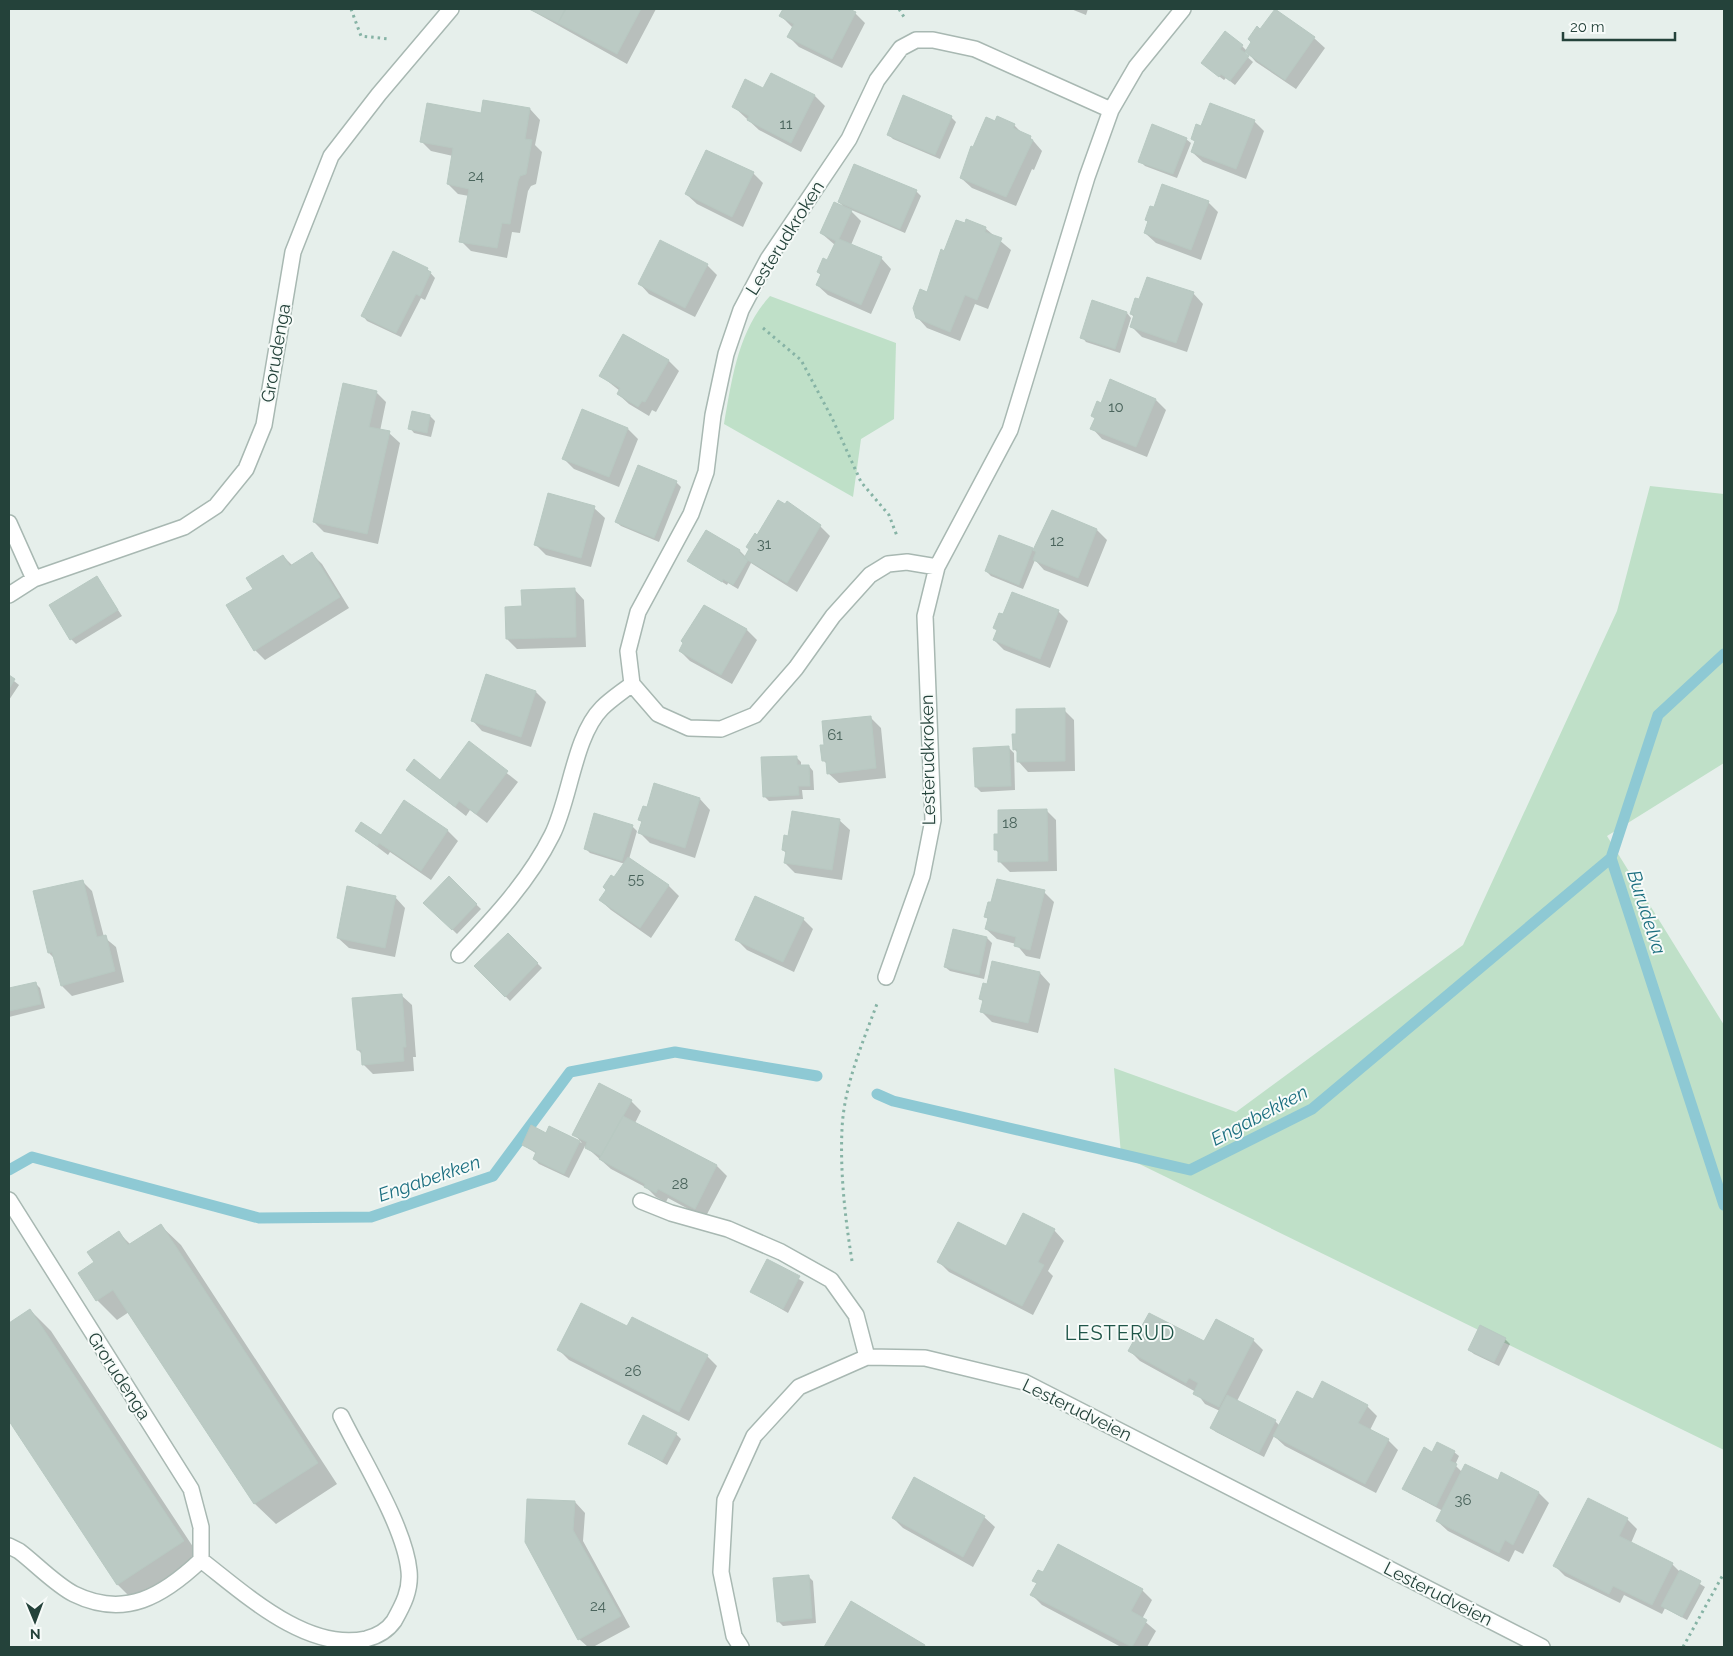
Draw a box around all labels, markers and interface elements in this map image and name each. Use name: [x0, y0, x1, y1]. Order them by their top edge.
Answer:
scale bar: [1563, 10, 1676, 42]
text: 20 m: [1570, 18, 1605, 36]
house number: 11: [780, 115, 793, 133]
house number: 24: [468, 167, 484, 185]
street label: Lesterudkroken: [741, 177, 828, 299]
street label: Grorudenga: [256, 302, 295, 404]
house number: 10: [1108, 398, 1124, 416]
house number: 12: [1050, 532, 1064, 550]
house number: 31: [757, 535, 772, 553]
street label: Lesterudkroken: [916, 695, 939, 825]
house number: 61: [827, 726, 843, 744]
house number: 18: [1002, 814, 1018, 832]
water label: Burudelva: [1623, 867, 1671, 957]
house number: 55: [628, 870, 644, 888]
water label: Engabekken: [1207, 1080, 1311, 1150]
water label: Engabekken: [375, 1150, 483, 1206]
house number: 28: [672, 1175, 688, 1193]
district label: LESTERUD: [1065, 1321, 1175, 1345]
street label: Grorudenga: [83, 1328, 155, 1423]
house number: 26: [625, 1362, 641, 1380]
street label: Lesterudveien: [1019, 1374, 1135, 1445]
house number: 36: [1454, 1491, 1472, 1509]
street label: Lesterudveien: [1380, 1557, 1496, 1630]
north arrow: [10, 1596, 60, 1646]
house number: 24: [590, 1597, 606, 1615]
text: N: [30, 1626, 41, 1642]

